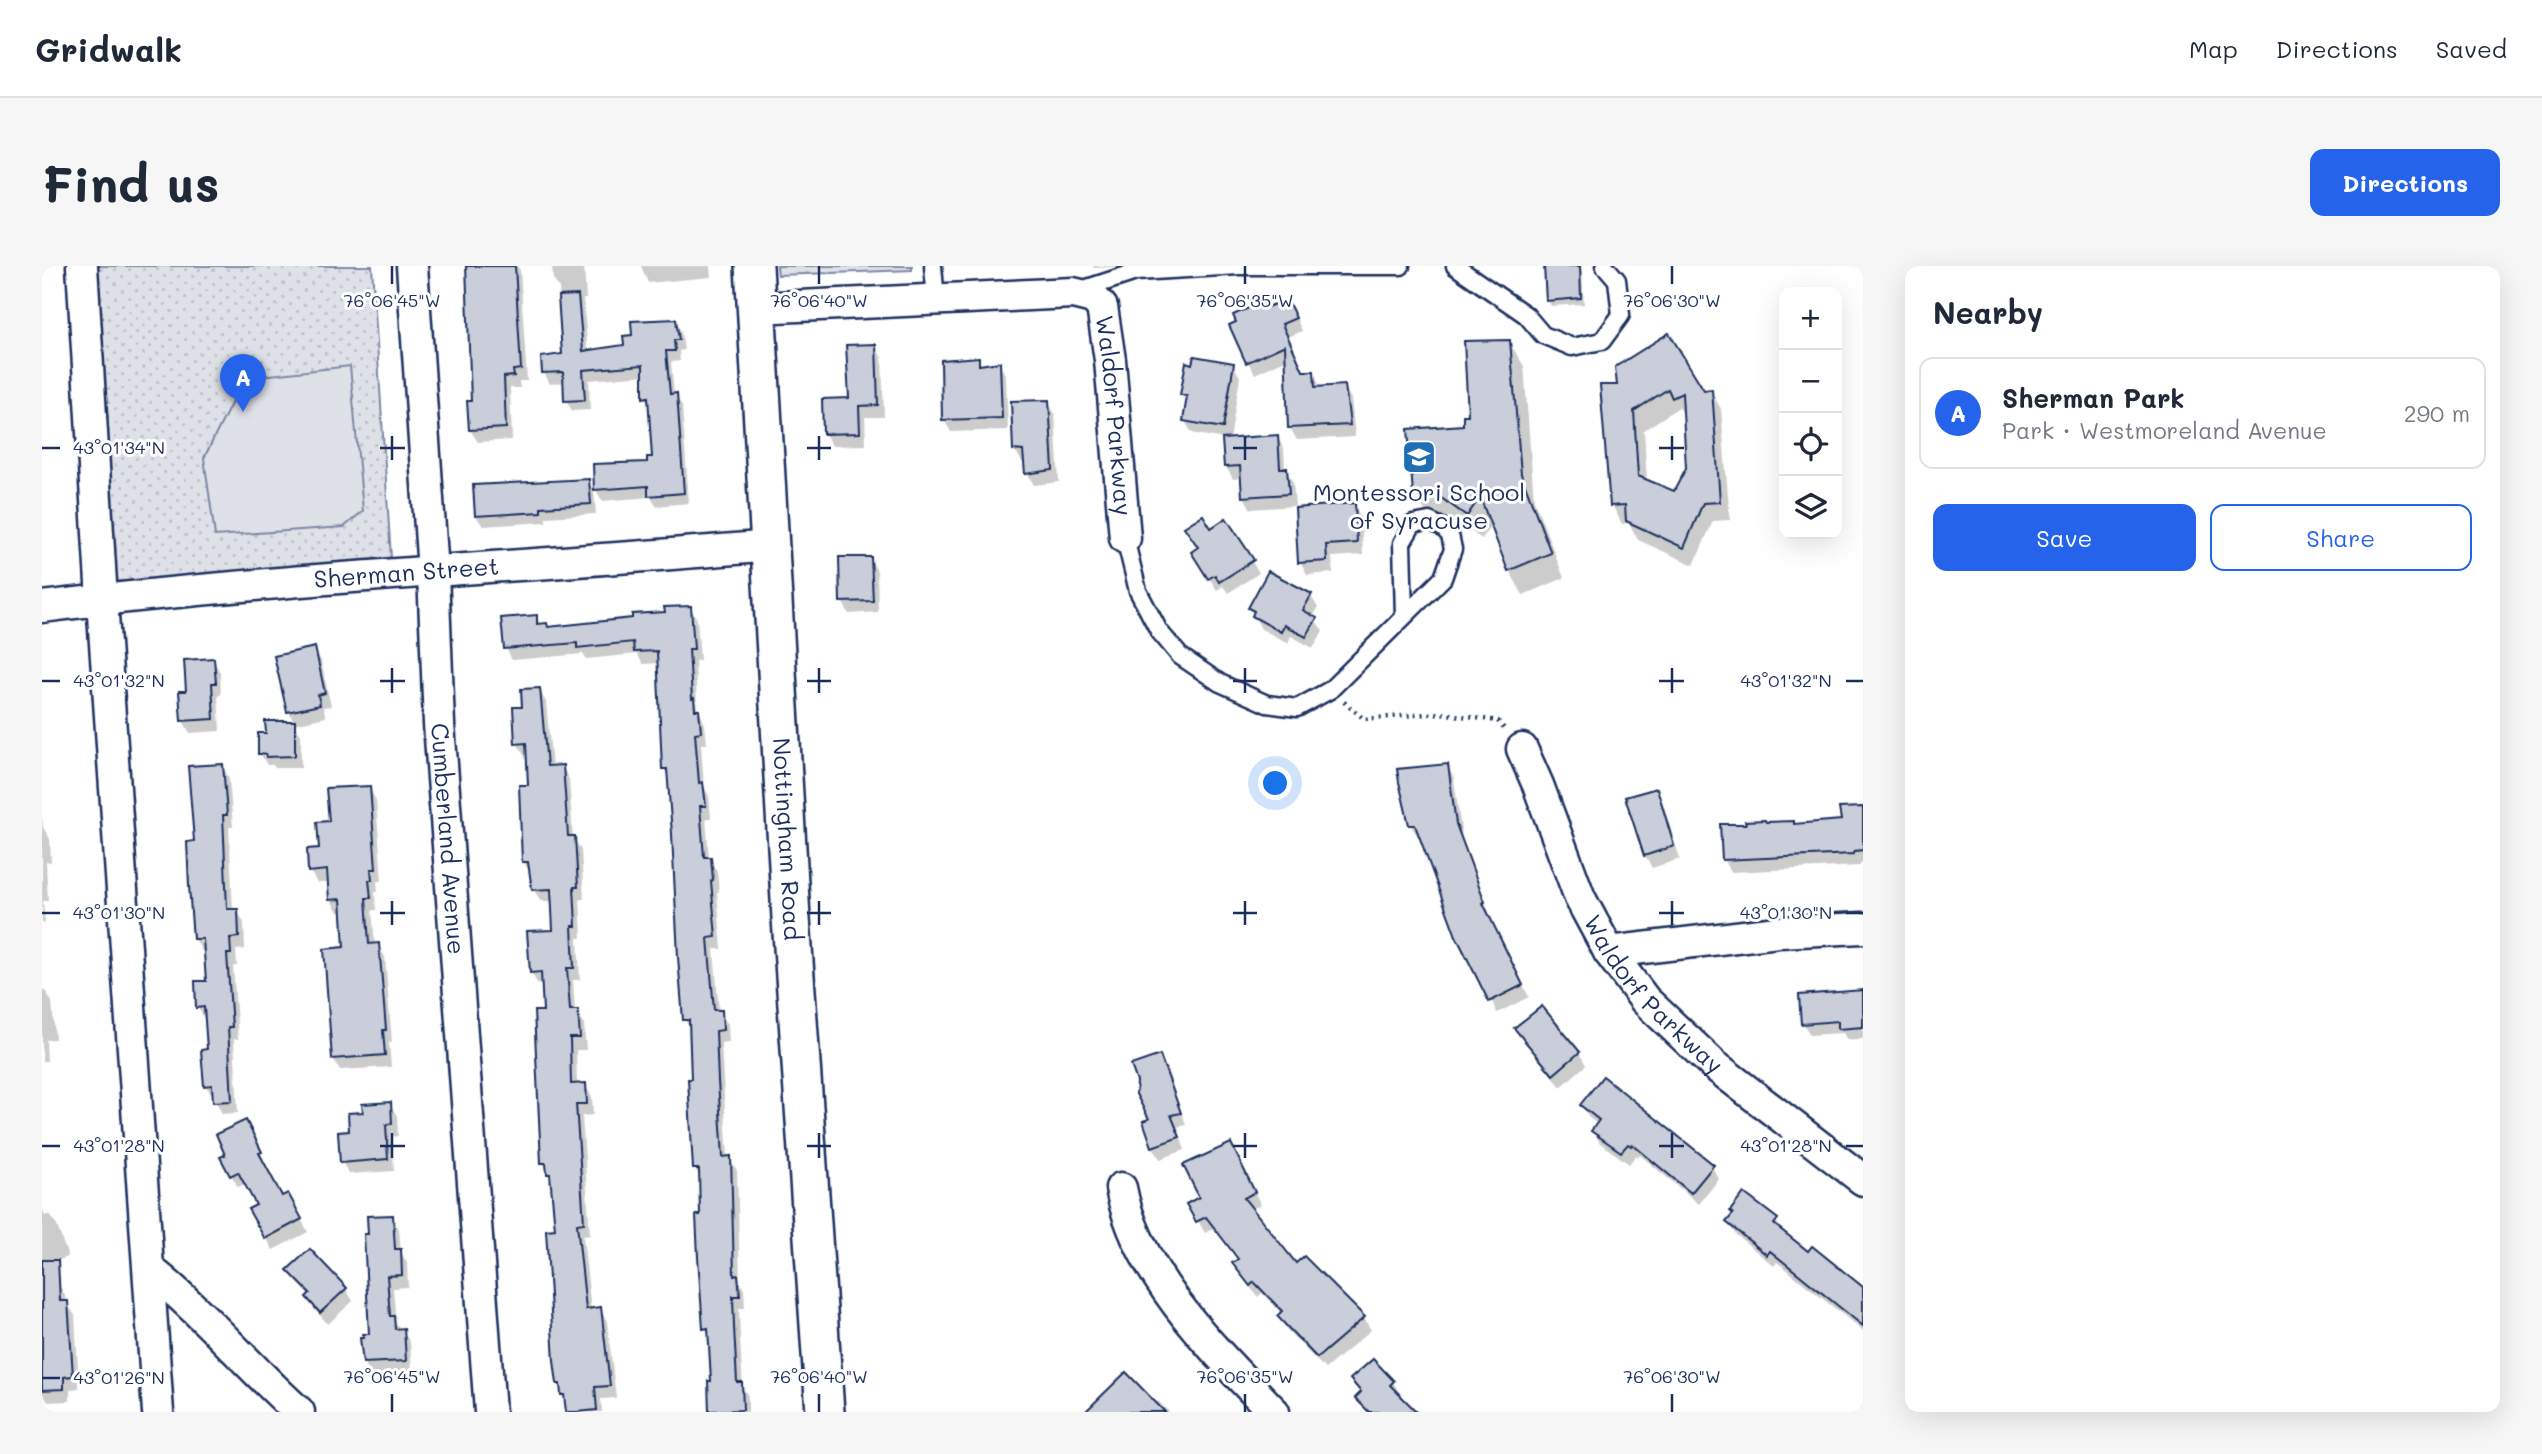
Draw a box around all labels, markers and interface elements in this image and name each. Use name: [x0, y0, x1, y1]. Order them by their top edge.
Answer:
text: Gridwalk: [35, 27, 182, 70]
text: Map: [2189, 33, 2238, 64]
text: Directions: [2276, 33, 2398, 64]
text: Saved: [2436, 33, 2507, 64]
button: Directions: [2310, 149, 2500, 216]
text: Find us: [42, 151, 220, 214]
map controls: [1779, 287, 1842, 539]
button: +: [1779, 287, 1842, 350]
text: 76°06'45"W: [344, 288, 440, 312]
text: 76°06'40"W: [770, 288, 868, 312]
text: 76°06'35"W: [1197, 288, 1293, 312]
text: 76°06'30"W: [1623, 288, 1721, 312]
text: Nearby: [1933, 292, 2043, 332]
street label: Waldorf Parkway: [1089, 313, 1140, 517]
button: −: [1779, 350, 1842, 413]
pin: A: [220, 354, 266, 412]
text: Sherman Park: [2002, 381, 2185, 415]
text: A: [1950, 398, 1966, 428]
text: 290 m: [2404, 398, 2470, 428]
button: locate: [1779, 413, 1842, 476]
text: Park · Westmoreland Avenue: [2002, 415, 2327, 445]
text: 43°01'34"N: [73, 435, 165, 459]
school or university icon: Montessori School of Syracuse: [1400, 438, 1438, 476]
place label: Montessori School of Syracuse: [1313, 476, 1525, 535]
button: layers: [1779, 476, 1842, 539]
button: Save: [1933, 504, 2196, 571]
button: Share: [2210, 504, 2472, 571]
street label: Sherman Street: [313, 550, 500, 594]
text: 43°01'32"N: [73, 668, 165, 692]
text: 43°01'32"N: [1740, 668, 1832, 692]
street label: Cumberland Avenue: [425, 722, 473, 956]
street label: Nottingham Road: [767, 737, 809, 941]
your location: [1258, 766, 1292, 800]
text: 43°01'30"N: [73, 900, 165, 924]
text: 43°01'30"N: [1740, 900, 1832, 924]
street label: Waldorf Parkway: [1578, 909, 1730, 1080]
text: 43°01'28"N: [73, 1133, 165, 1157]
text: 43°01'28"N: [1740, 1133, 1832, 1157]
text: 76°06'45"W: [344, 1364, 440, 1388]
text: 76°06'40"W: [770, 1364, 868, 1388]
text: 76°06'35"W: [1197, 1364, 1293, 1388]
text: 76°06'30"W: [1623, 1364, 1721, 1388]
text: 43°01'26"N: [73, 1365, 165, 1389]

